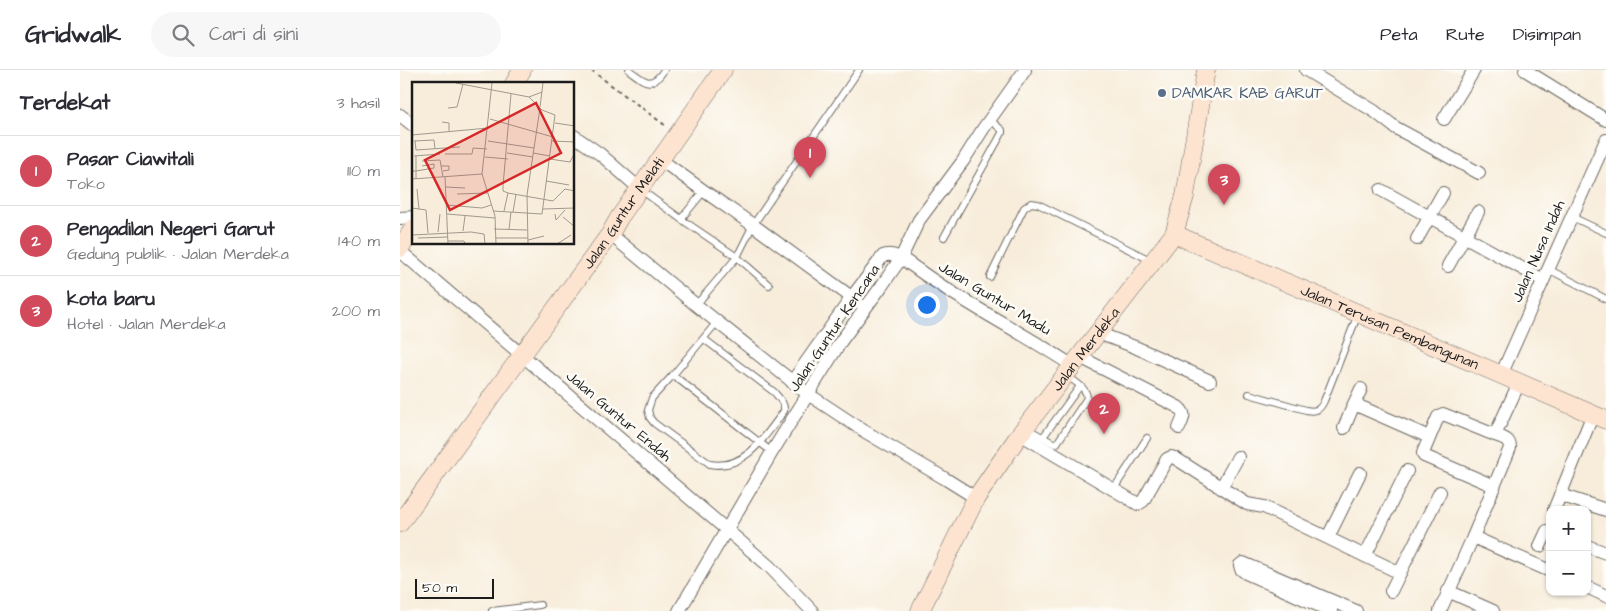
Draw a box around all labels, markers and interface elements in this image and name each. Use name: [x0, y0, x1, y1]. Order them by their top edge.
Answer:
search box: [151, 12, 501, 57]
text: Gridwalk: [25, 18, 121, 52]
icon: search: [169, 21, 197, 49]
text: Cari di sini: [209, 21, 298, 48]
text: Peta: [1380, 22, 1418, 47]
text: Rute: [1446, 22, 1485, 47]
text: Disimpan: [1513, 22, 1581, 47]
inset map: [412, 82, 575, 245]
place label: DAMKAR KAB GARUT: [1172, 83, 1324, 104]
marker: DAMKAR KAB GARUT: [1156, 87, 1168, 99]
text: Terdekat: [20, 88, 110, 117]
text: 3 hasil: [336, 92, 380, 114]
pin: 1: [794, 137, 826, 178]
text: Pasar Ciawitali: [67, 146, 194, 173]
street label: Jalan Guntur Melati: [578, 153, 670, 274]
text: 1: [35, 160, 37, 182]
text: 110 m: [347, 160, 380, 182]
pin: 3: [1208, 164, 1240, 205]
text: Toko: [67, 173, 105, 195]
street label: Jalan Nusa Indah: [1507, 196, 1571, 306]
text: Pengadilan Negeri Garut: [67, 216, 275, 243]
text: 2: [31, 230, 41, 252]
text: 140 m: [338, 230, 380, 252]
text: Gedung publik · Jalan Merdeka: [67, 243, 289, 265]
street label: Jalan Guntur Madu: [935, 256, 1055, 341]
street label: Jalan Guntur Kencana: [784, 260, 885, 396]
street label: Jalan Terusan Pembangunan: [1297, 280, 1483, 375]
text: kota baru: [67, 286, 155, 313]
your location: [914, 292, 940, 318]
text: 3: [32, 300, 40, 322]
text: 200 m: [332, 300, 380, 322]
street label: Jalan Merdeka: [1047, 303, 1125, 396]
text: Hotel · Jalan Merdeka: [67, 313, 226, 335]
street label: Jalan Guntur Endah: [561, 366, 676, 467]
pin: 2: [1088, 393, 1120, 434]
map controls: [1546, 506, 1591, 596]
button: +: [1546, 506, 1591, 551]
button: −: [1546, 551, 1591, 596]
scale bar: [415, 576, 494, 599]
text: 50 m: [422, 578, 457, 598]

